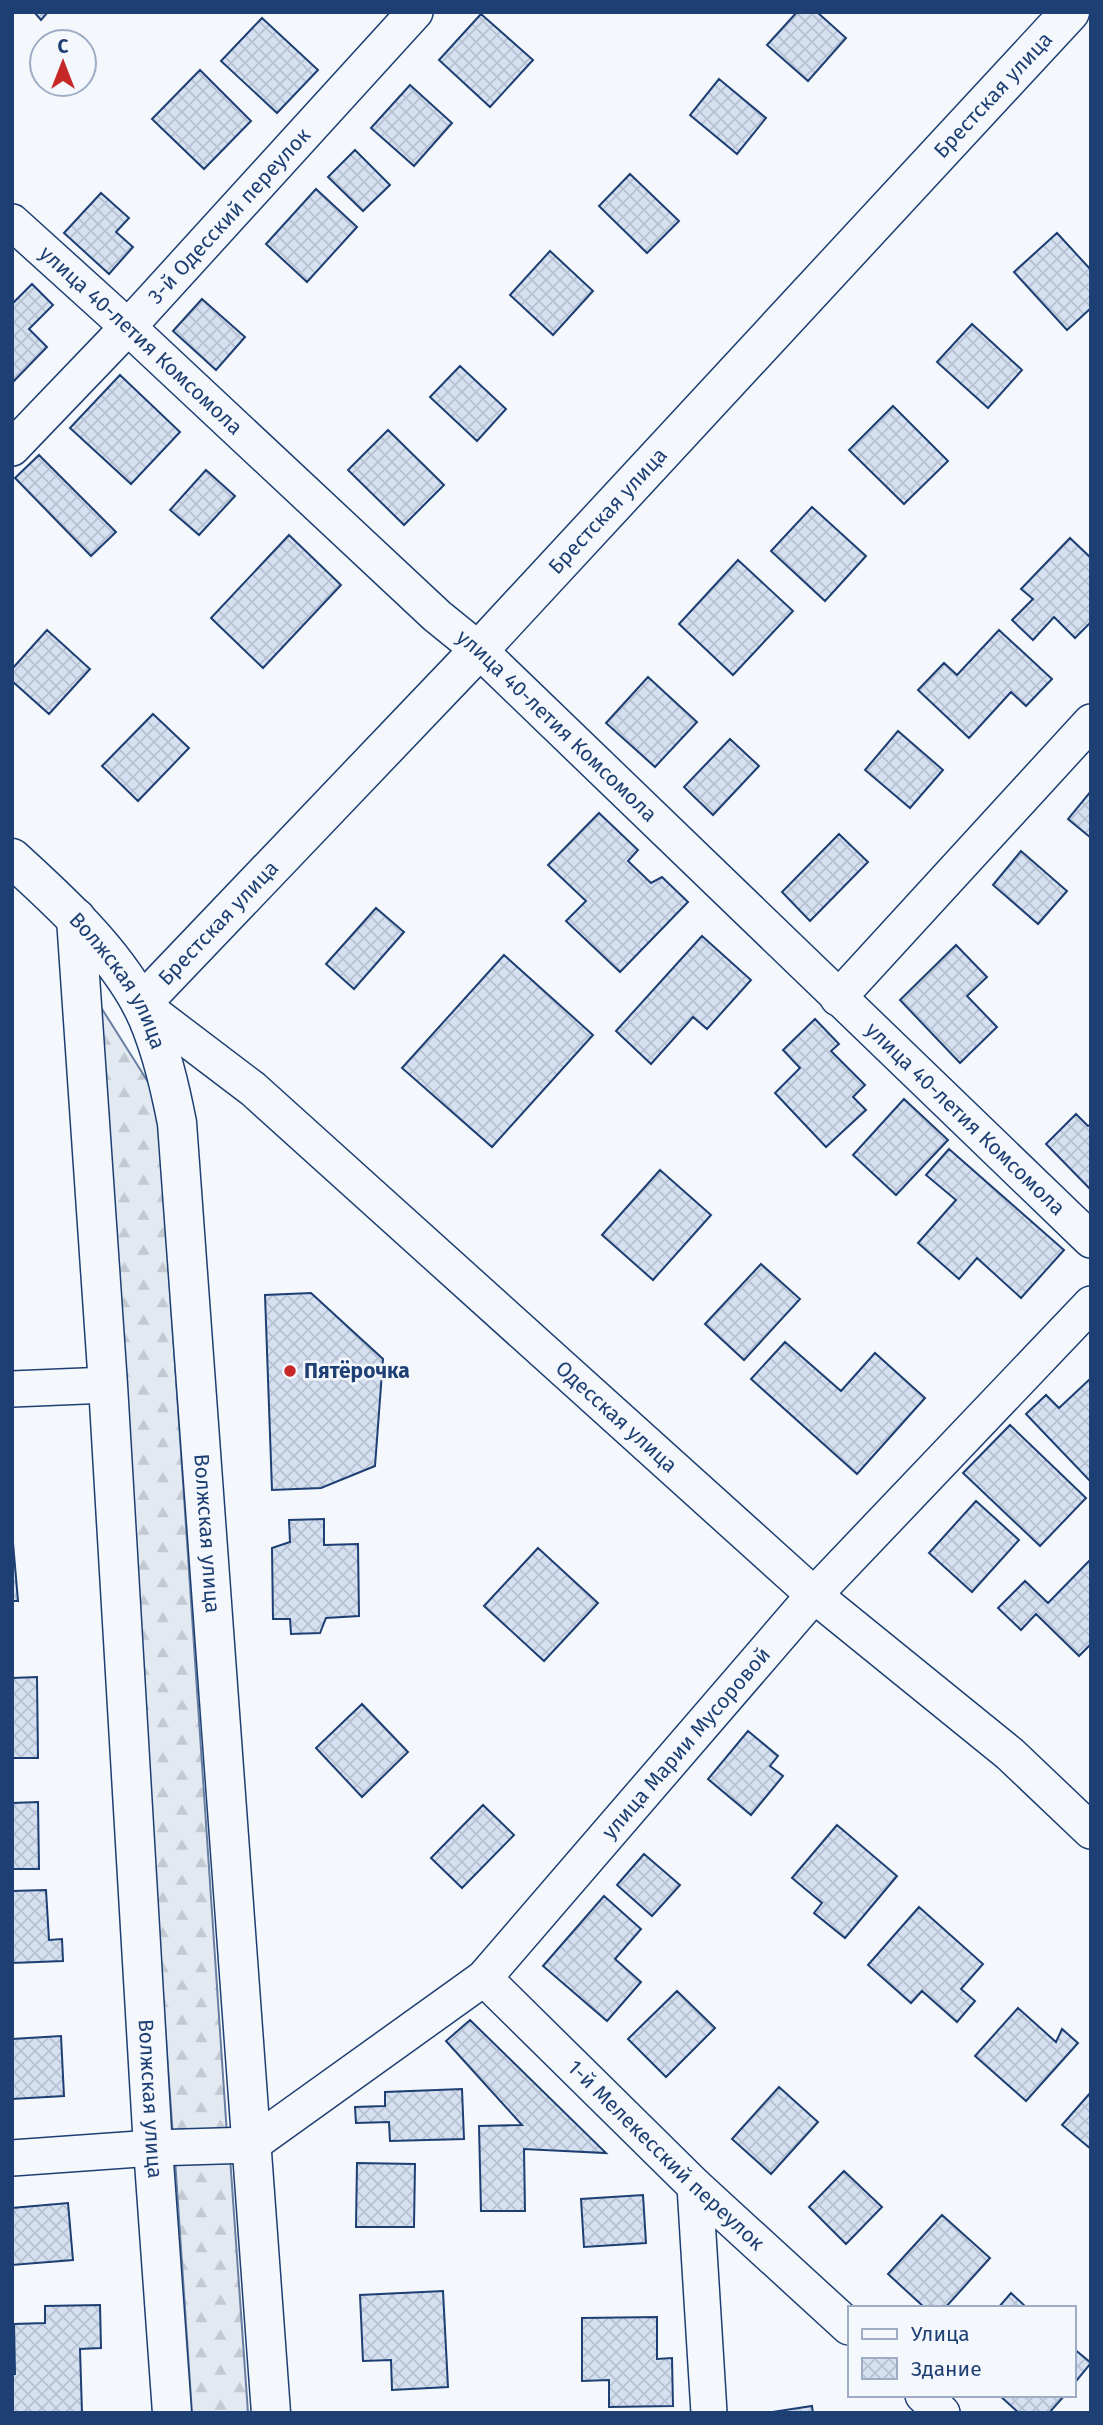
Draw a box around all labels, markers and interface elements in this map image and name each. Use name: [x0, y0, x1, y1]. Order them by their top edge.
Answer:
street label: Брестская улица: [928, 26, 1058, 164]
north arrow: [28, 28, 98, 98]
text: С: [58, 35, 69, 58]
street label: 3-й Одесский переулок: [143, 122, 316, 309]
street label: улица 40-летия Комсомола: [34, 240, 248, 440]
street label: Брестская улица: [543, 442, 673, 580]
street label: улица 40-летия Комсомола: [451, 624, 662, 827]
street label: Брестская улица: [153, 855, 284, 991]
street label: Волжская улица: [64, 907, 171, 1052]
street label: улица 40-летия Комсомола: [860, 1017, 1071, 1221]
street label: Одесская улица: [550, 1355, 683, 1478]
place label: Пятёрочка: [304, 1358, 410, 1384]
marker: Пятёрочка: [282, 1363, 298, 1379]
street label: Волжская улица: [188, 1453, 226, 1614]
street label: улица Марии Мусоровой: [596, 1642, 776, 1845]
street label: Волжская улица: [132, 2018, 168, 2179]
street label: 1-й Мелекесский переулок: [562, 2055, 770, 2256]
legend: [848, 2306, 1075, 2397]
text: Улица: [911, 2321, 970, 2347]
text: Здание: [911, 2356, 982, 2382]

